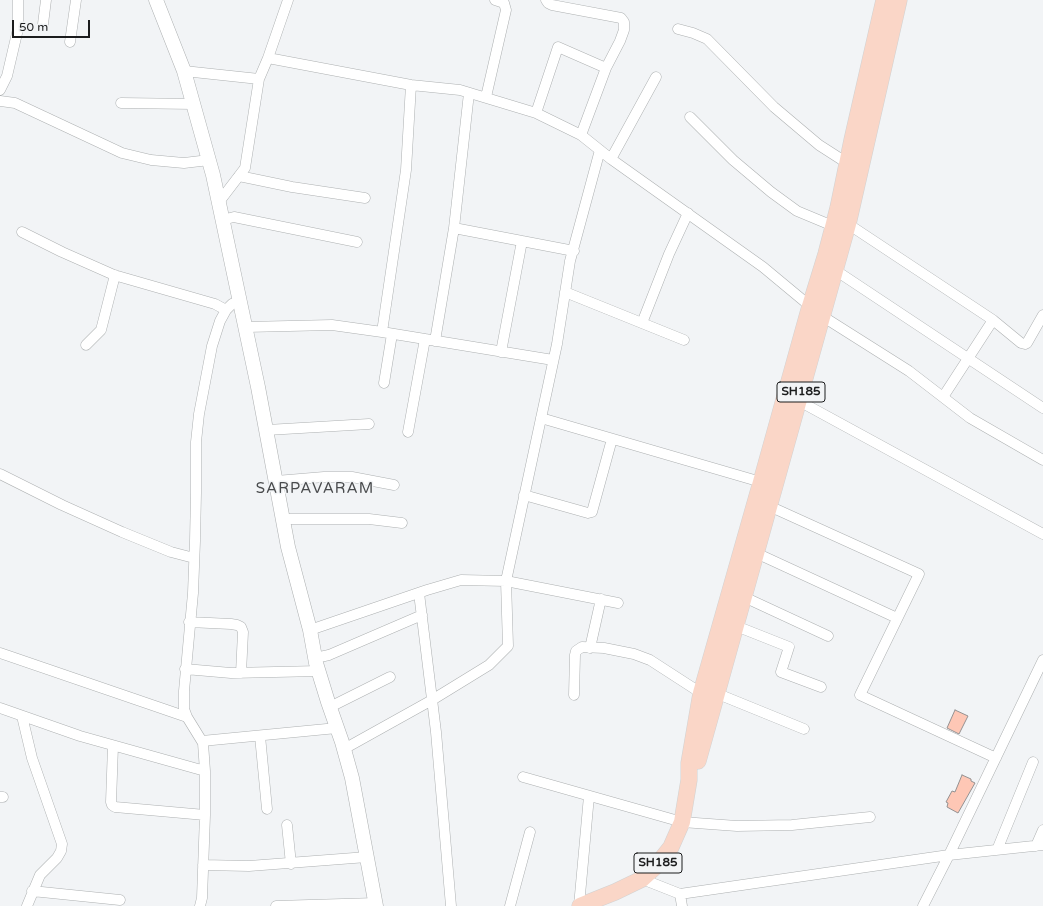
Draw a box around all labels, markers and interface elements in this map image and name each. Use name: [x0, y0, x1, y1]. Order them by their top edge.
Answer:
scale bar: [14, 12, 92, 38]
text: 50 m: [19, 20, 48, 34]
road number: SH185: [777, 382, 825, 402]
district label: SARPAVARAM: [256, 480, 374, 498]
road number: SH185: [634, 853, 682, 873]

